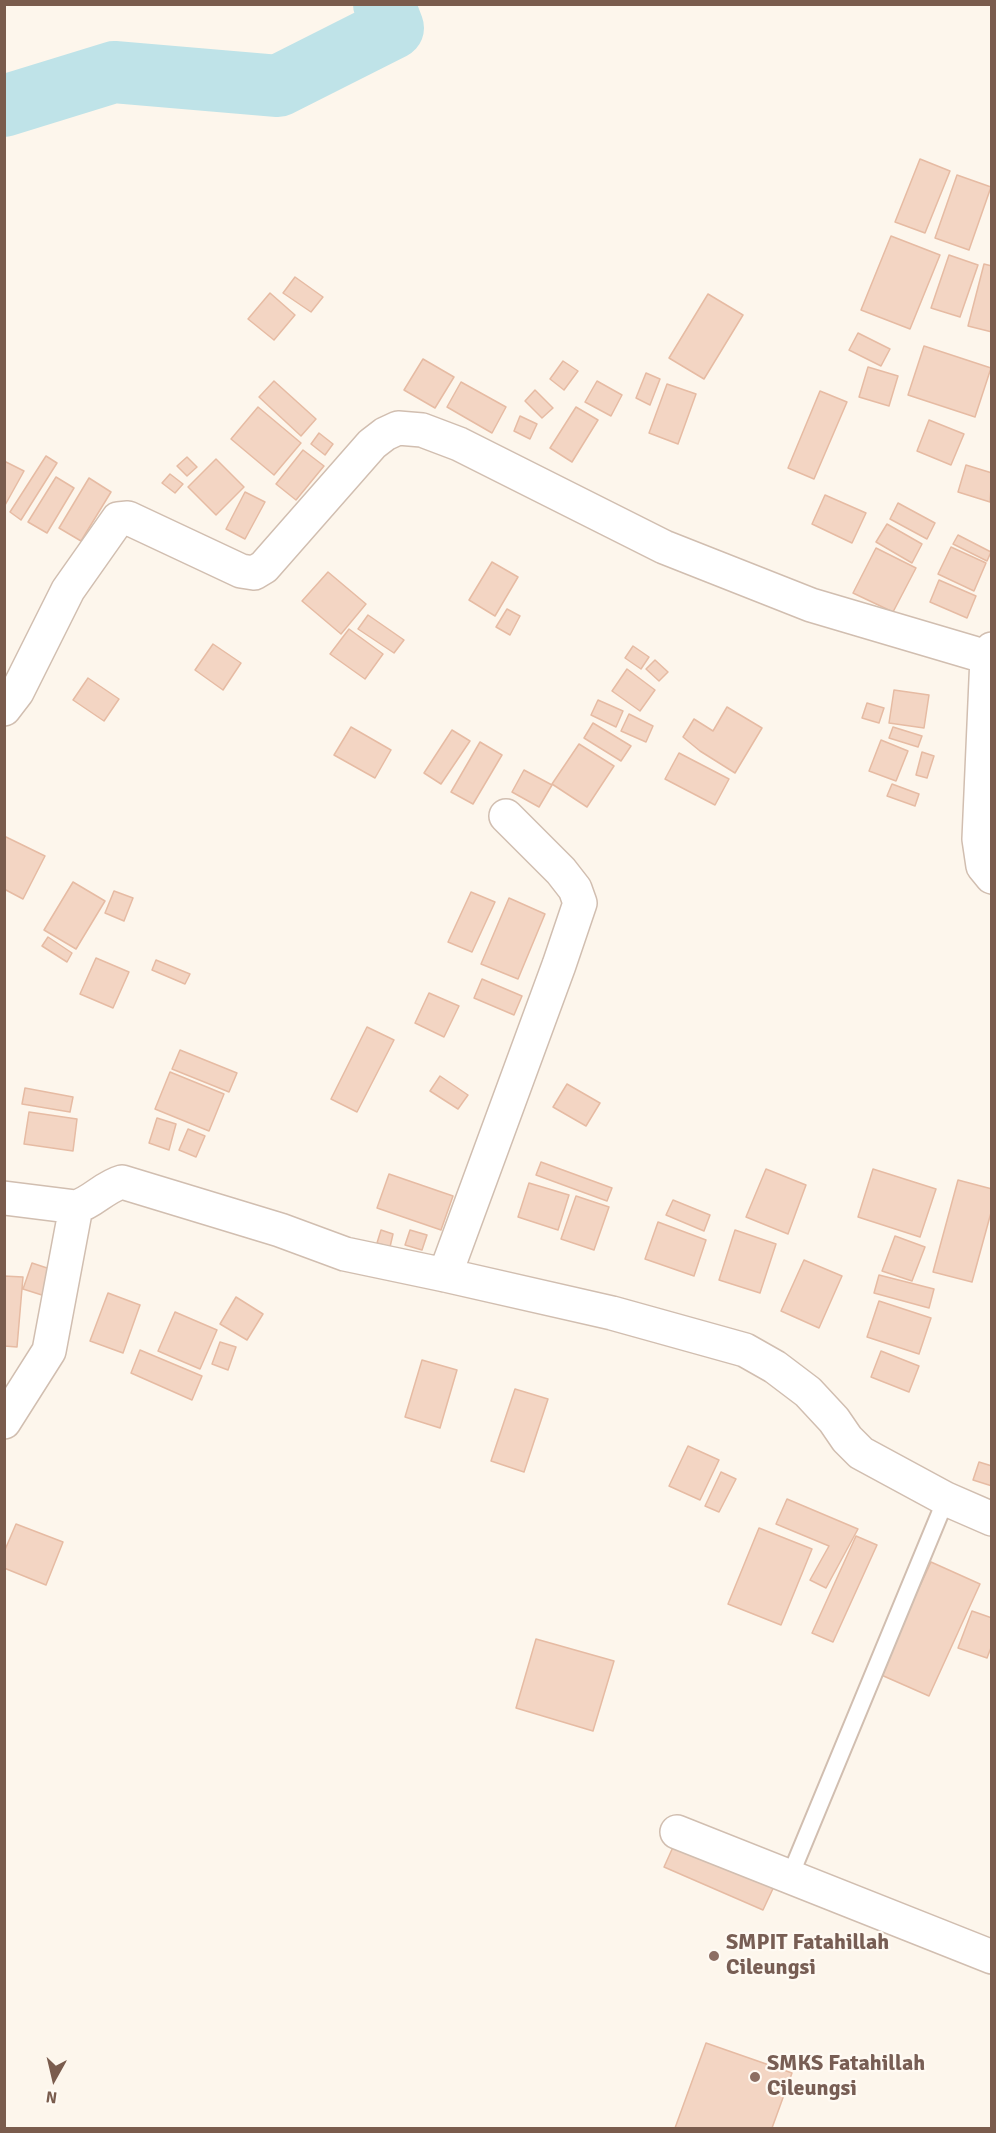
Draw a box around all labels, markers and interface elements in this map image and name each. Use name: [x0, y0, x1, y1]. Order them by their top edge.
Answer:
place label: SMPIT Fatahillah Cileungsi: [726, 1930, 889, 1982]
marker: SMPIT Fatahillah Cileungsi: [707, 1949, 721, 1963]
north arrow: [24, 2049, 84, 2109]
place label: SMKS Fatahillah Cileungsi: [767, 2051, 925, 2102]
marker: SMKS Fatahillah Cileungsi: [748, 2070, 762, 2084]
text: N: [45, 2086, 58, 2108]

